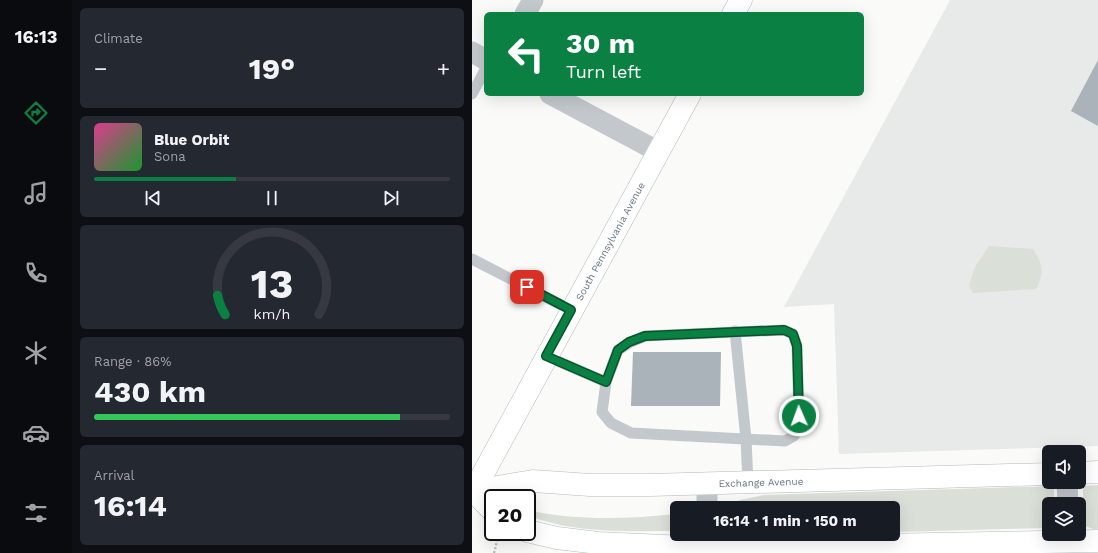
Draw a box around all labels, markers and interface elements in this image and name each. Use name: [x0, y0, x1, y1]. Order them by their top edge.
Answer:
text: 16:13: [15, 26, 57, 47]
text: 30 m: [566, 27, 635, 60]
icon: left: [500, 28, 552, 80]
text: Climate: [94, 31, 143, 46]
text: 19°: [249, 51, 295, 86]
text: −: [94, 56, 107, 81]
text: +: [437, 56, 450, 81]
text: Turn left: [566, 61, 641, 82]
icon: directions: [22, 99, 50, 127]
text: Blue Orbit: [154, 131, 229, 149]
text: Sona: [154, 149, 186, 164]
icon: music: [22, 179, 50, 207]
street label: South Pennsylvania Avenue: [574, 180, 647, 302]
icon: previous: [142, 187, 164, 209]
icon: pause: [261, 187, 283, 209]
icon: next: [380, 187, 402, 209]
text: 13: [251, 258, 293, 307]
icon: phone: [22, 259, 50, 287]
pin: [510, 270, 544, 304]
icon: arrive: [516, 276, 538, 298]
text: km/h: [254, 305, 290, 321]
icon: climate: [22, 339, 50, 367]
text: Range · 86%: [94, 354, 171, 369]
text: 430 km: [94, 374, 206, 409]
position arrow: [778, 395, 820, 437]
icon: car: [22, 419, 50, 447]
map controls: [1042, 445, 1086, 541]
button: sound: [1042, 445, 1086, 489]
text: Arrival: [94, 468, 135, 483]
street label: Exchange Avenue: [718, 476, 804, 489]
text: 16:14: [94, 488, 167, 523]
speed limit sign: 20: [484, 489, 536, 541]
button: layers: [1042, 497, 1086, 541]
icon: filters: [22, 499, 50, 527]
text: 16:14 · 1 min · 150 m: [713, 512, 857, 530]

